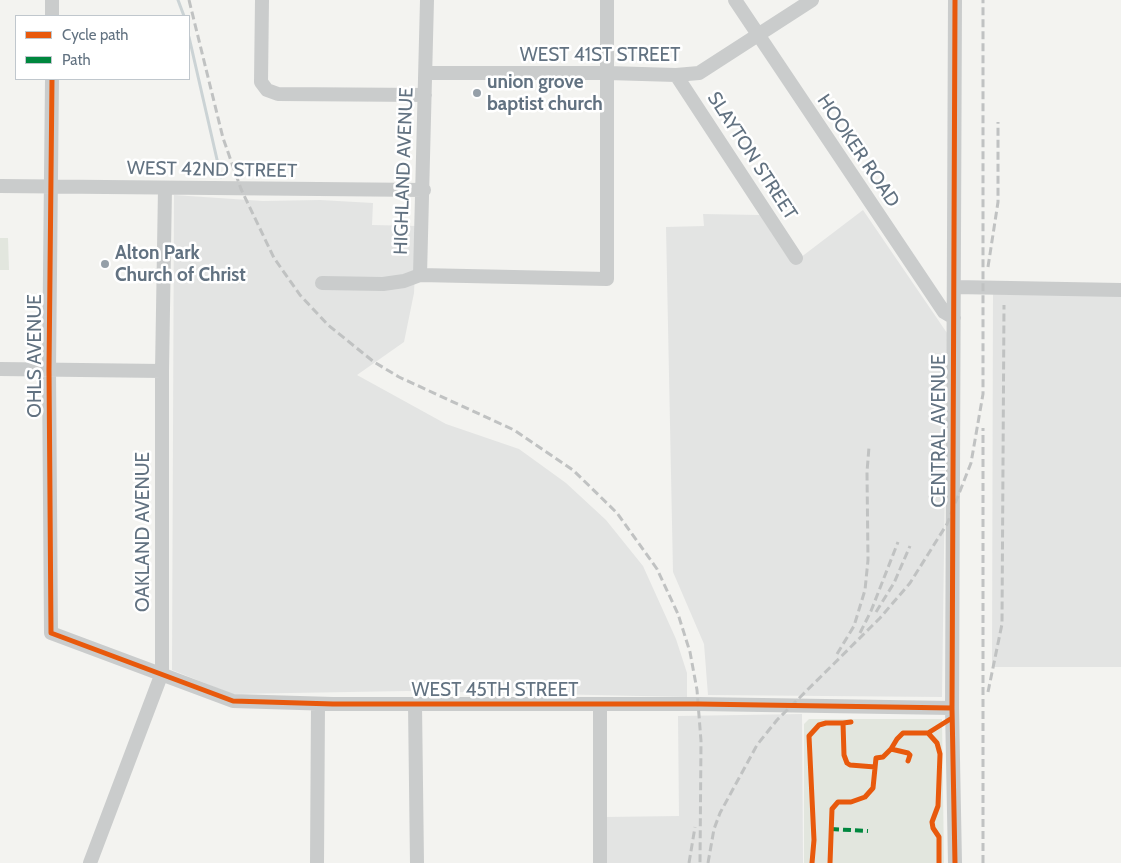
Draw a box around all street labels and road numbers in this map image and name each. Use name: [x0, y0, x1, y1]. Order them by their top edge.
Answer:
street label: WEST 41ST STREET: [520, 44, 680, 66]
street label: HIGHLAND AVENUE: [390, 87, 418, 255]
street label: SLAYTON STREET: [702, 88, 802, 224]
street label: HOOKER ROAD: [812, 90, 904, 212]
street label: WEST 42ND STREET: [127, 157, 297, 183]
street label: OHLS AVENUE: [24, 294, 46, 418]
street label: CENTRAL AVENUE: [928, 354, 950, 508]
street label: OAKLAND AVENUE: [132, 452, 154, 612]
street label: WEST 45TH STREET: [412, 679, 578, 701]

